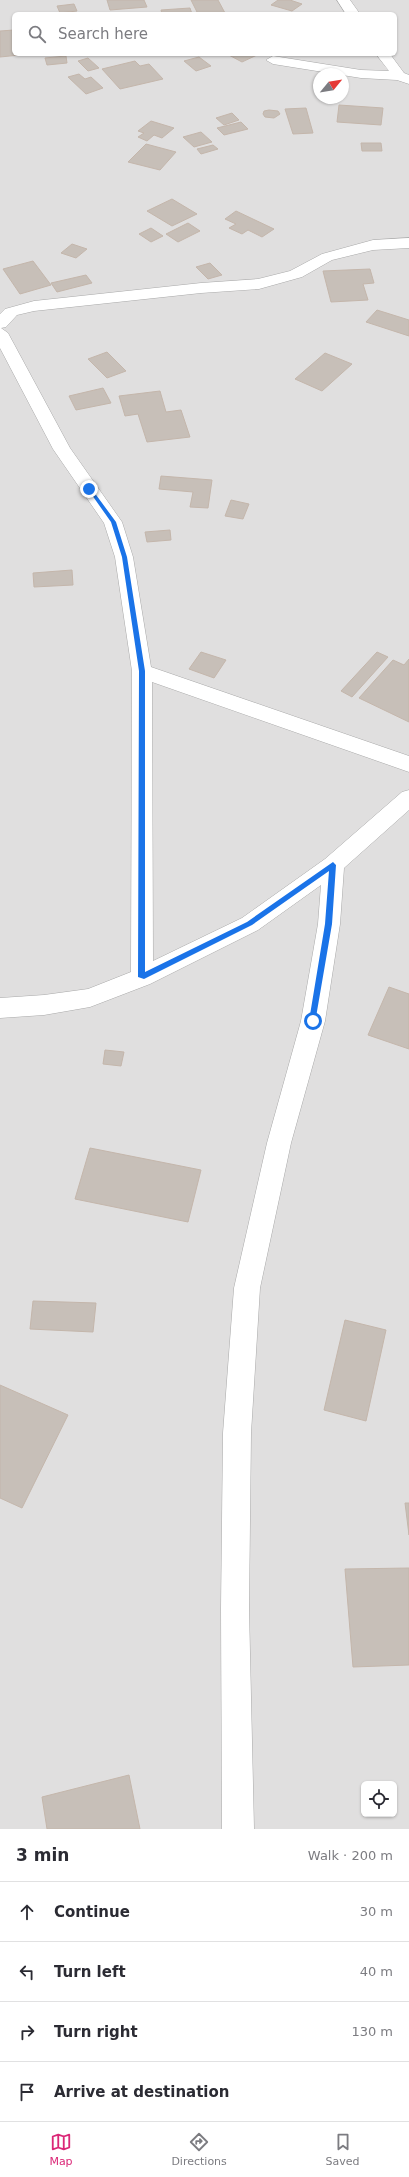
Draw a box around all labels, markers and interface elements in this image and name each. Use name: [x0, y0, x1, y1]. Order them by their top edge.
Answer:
search box: [12, 12, 397, 56]
icon: search: [26, 23, 48, 45]
text: Search here: [58, 25, 148, 43]
north arrow: [313, 68, 349, 104]
route end: [80, 480, 98, 498]
route start: [304, 1012, 322, 1030]
map controls: [361, 1781, 397, 1817]
button: locate: [361, 1781, 397, 1817]
text: 3 min: [16, 1845, 69, 1865]
text: Walk · 200 m: [308, 1848, 393, 1863]
icon: ahead: [16, 1901, 38, 1923]
text: Continue: [54, 1903, 130, 1921]
text: 30 m: [360, 1904, 393, 1919]
icon: left: [16, 1961, 38, 1983]
text: Turn left: [54, 1963, 126, 1981]
text: 40 m: [360, 1964, 393, 1979]
icon: right: [16, 2021, 38, 2043]
text: Turn right: [54, 2023, 138, 2041]
text: 130 m: [351, 2024, 393, 2039]
icon: arrive: [16, 2081, 38, 2103]
text: Arrive at destination: [54, 2083, 229, 2101]
tab: Map: [49, 2131, 73, 2168]
tab: Directions: [171, 2131, 227, 2168]
tab: Saved: [326, 2131, 360, 2168]

